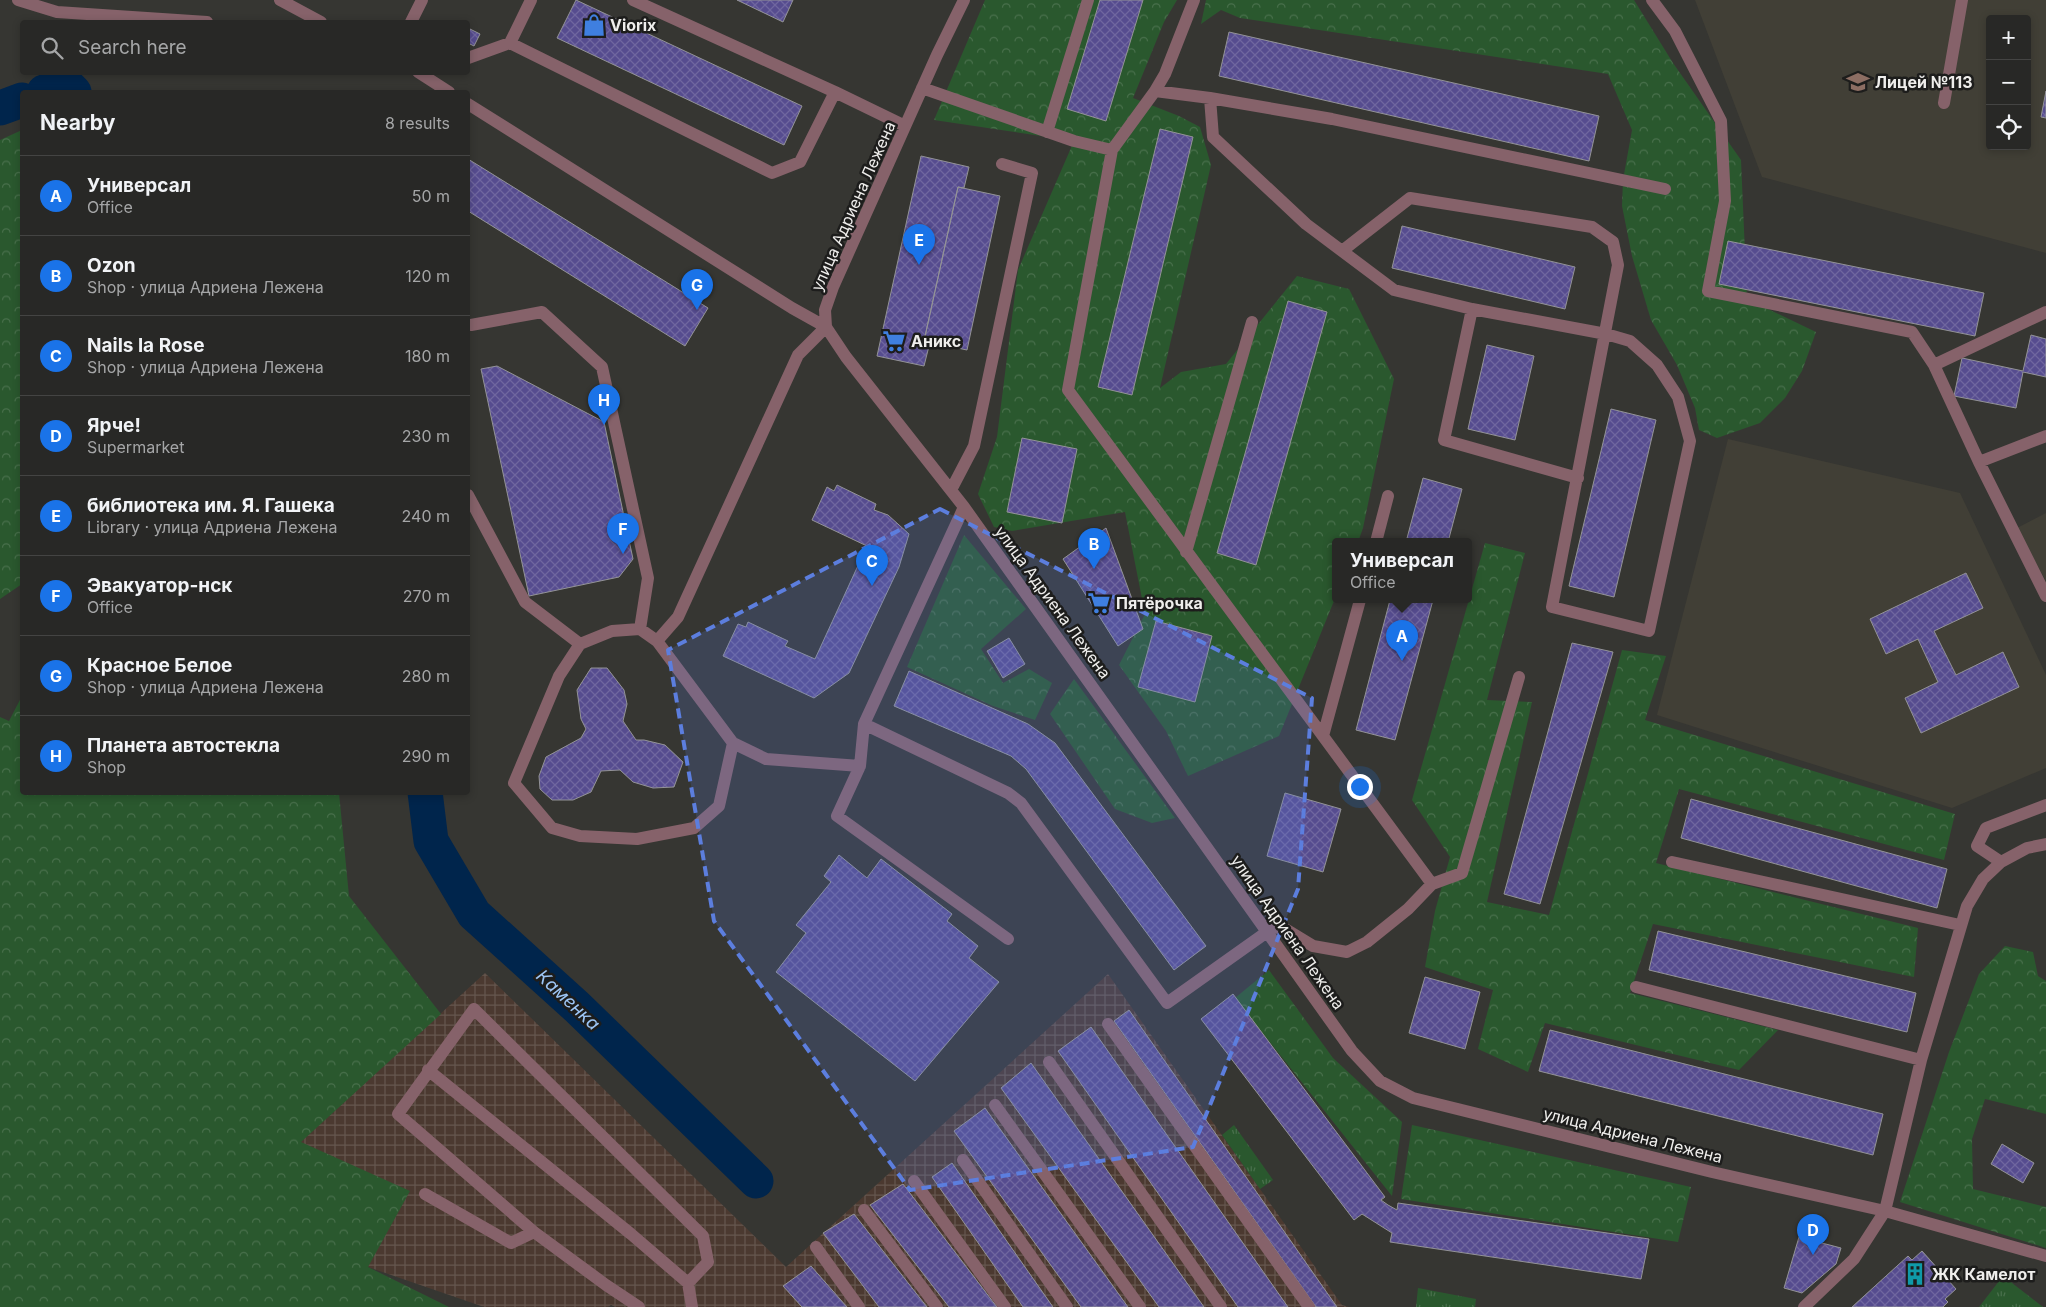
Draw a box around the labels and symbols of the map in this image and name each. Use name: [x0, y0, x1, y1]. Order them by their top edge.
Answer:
shop icon: Viorix: [581, 12, 607, 38]
place label: Viorix: [610, 15, 656, 35]
school or university icon: Лицей №113: [1845, 69, 1871, 95]
place label: Лицей №113: [1875, 72, 1972, 92]
street label: улица Адриена Лежена: [806, 118, 900, 294]
pin: E: [903, 224, 935, 265]
pin: G: [681, 269, 713, 310]
supermarket icon: Аникс: [881, 328, 907, 354]
place label: Аникс: [911, 331, 961, 351]
pin: H: [588, 384, 620, 425]
pin: F: [607, 513, 639, 554]
street label: улица Адриена Лежена: [991, 522, 1115, 682]
pin: B: [1078, 528, 1110, 569]
pin: C: [856, 545, 888, 586]
supermarket icon: Пятёрочка: [1086, 590, 1112, 616]
place label: Пятёрочка: [1116, 593, 1203, 613]
pin: A: [1386, 620, 1418, 661]
your location: [1347, 774, 1373, 800]
street label: улица Адриена Лежена: [1227, 851, 1349, 1013]
water label: Каменка: [532, 965, 604, 1034]
street label: улица Адриена Лежена: [1541, 1103, 1725, 1167]
pin: D: [1797, 1214, 1829, 1255]
building icon: ЖК Камелот: [1902, 1261, 1928, 1287]
place label: ЖК Камелот: [1932, 1264, 2035, 1284]

